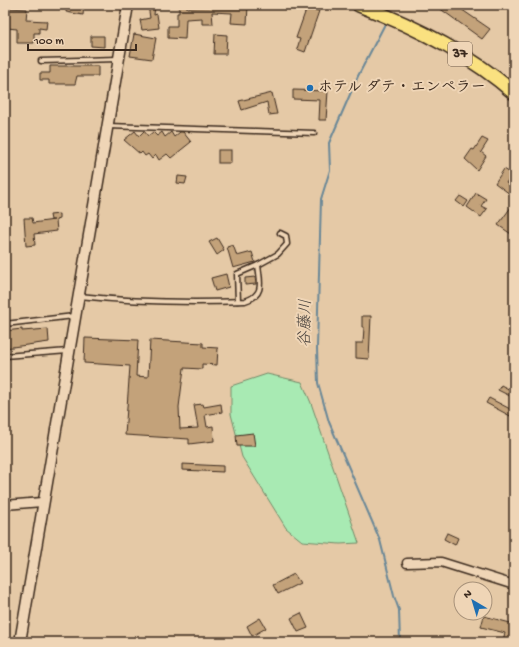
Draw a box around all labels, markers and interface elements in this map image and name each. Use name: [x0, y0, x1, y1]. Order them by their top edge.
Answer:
scale bar: [28, 26, 136, 52]
text: 100 m: [33, 35, 64, 49]
road number: 37: [448, 42, 472, 66]
place label: ホテル ダテ・エンペラー: [318, 78, 486, 97]
marker: ホテル ダテ・エンペラー: [305, 83, 315, 93]
water label: 谷藤川: [295, 299, 317, 347]
north arrow: [453, 581, 493, 621]
text: N: [462, 588, 475, 602]

